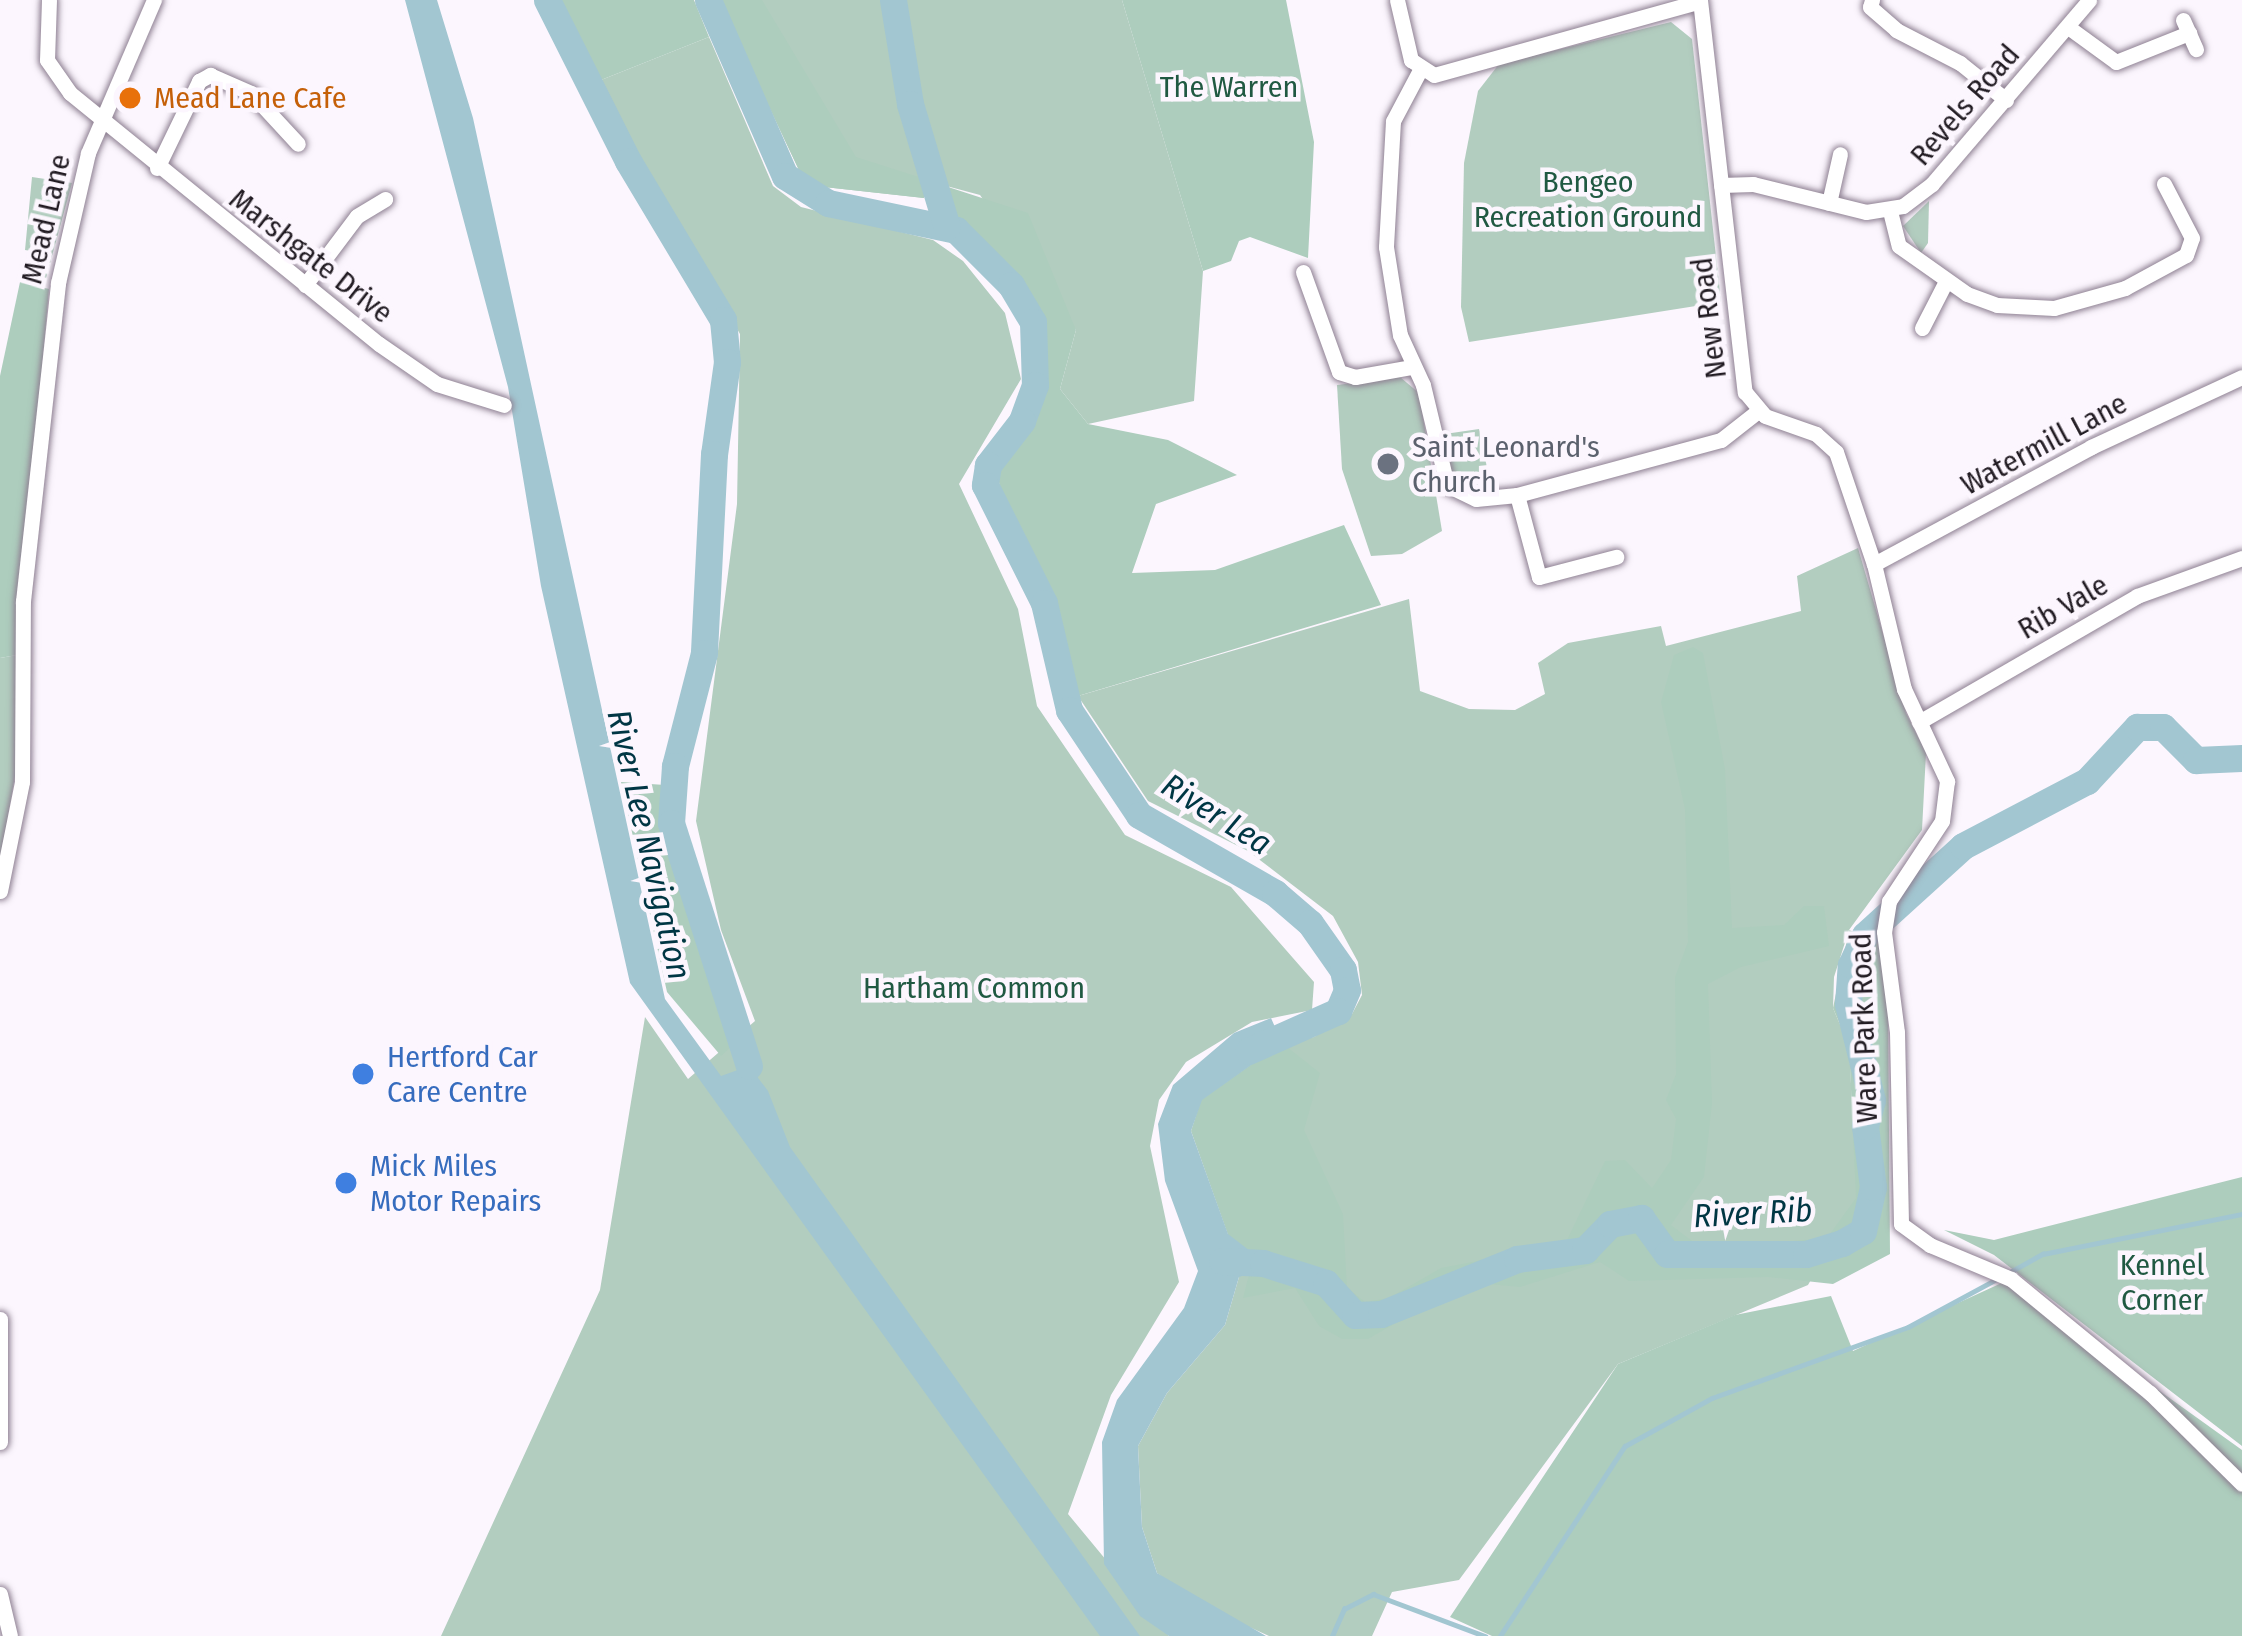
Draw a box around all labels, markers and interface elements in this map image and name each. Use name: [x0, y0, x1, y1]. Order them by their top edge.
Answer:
street label: Revels Road: [1903, 37, 2027, 173]
park label: The Warren: [1160, 69, 1298, 105]
place label: Mead Lane Cafe: [154, 80, 347, 116]
marker: Mead Lane Cafe: [117, 85, 143, 111]
street label: Mead Lane: [14, 151, 78, 287]
park label: Bengeo Recreation Ground: [1474, 164, 1702, 234]
street label: Marshgate Drive: [222, 181, 400, 331]
street label: New Road: [1684, 255, 1734, 381]
street label: Watermill Lane: [1955, 385, 2133, 503]
place label: Saint Leonard's Church: [1412, 429, 1600, 500]
marker: Saint Leonard's Church: [1375, 451, 1401, 477]
street label: Rib Vale: [2012, 567, 2114, 647]
water label: River Lee Navigation: [598, 706, 698, 984]
water label: River Lea: [1154, 766, 1278, 864]
street label: Ware Park Road: [1843, 932, 1885, 1124]
park label: Hartham Common: [863, 970, 1085, 1006]
place label: Hertford Car Care Centre: [387, 1039, 538, 1110]
marker: Hertford Car Care Centre: [350, 1061, 376, 1087]
place label: Mick Miles Motor Repairs: [370, 1148, 541, 1218]
marker: Mick Miles Motor Repairs: [333, 1170, 359, 1196]
water label: River Rib: [1693, 1191, 1813, 1237]
park label: Kennel Corner: [2120, 1247, 2204, 1318]

